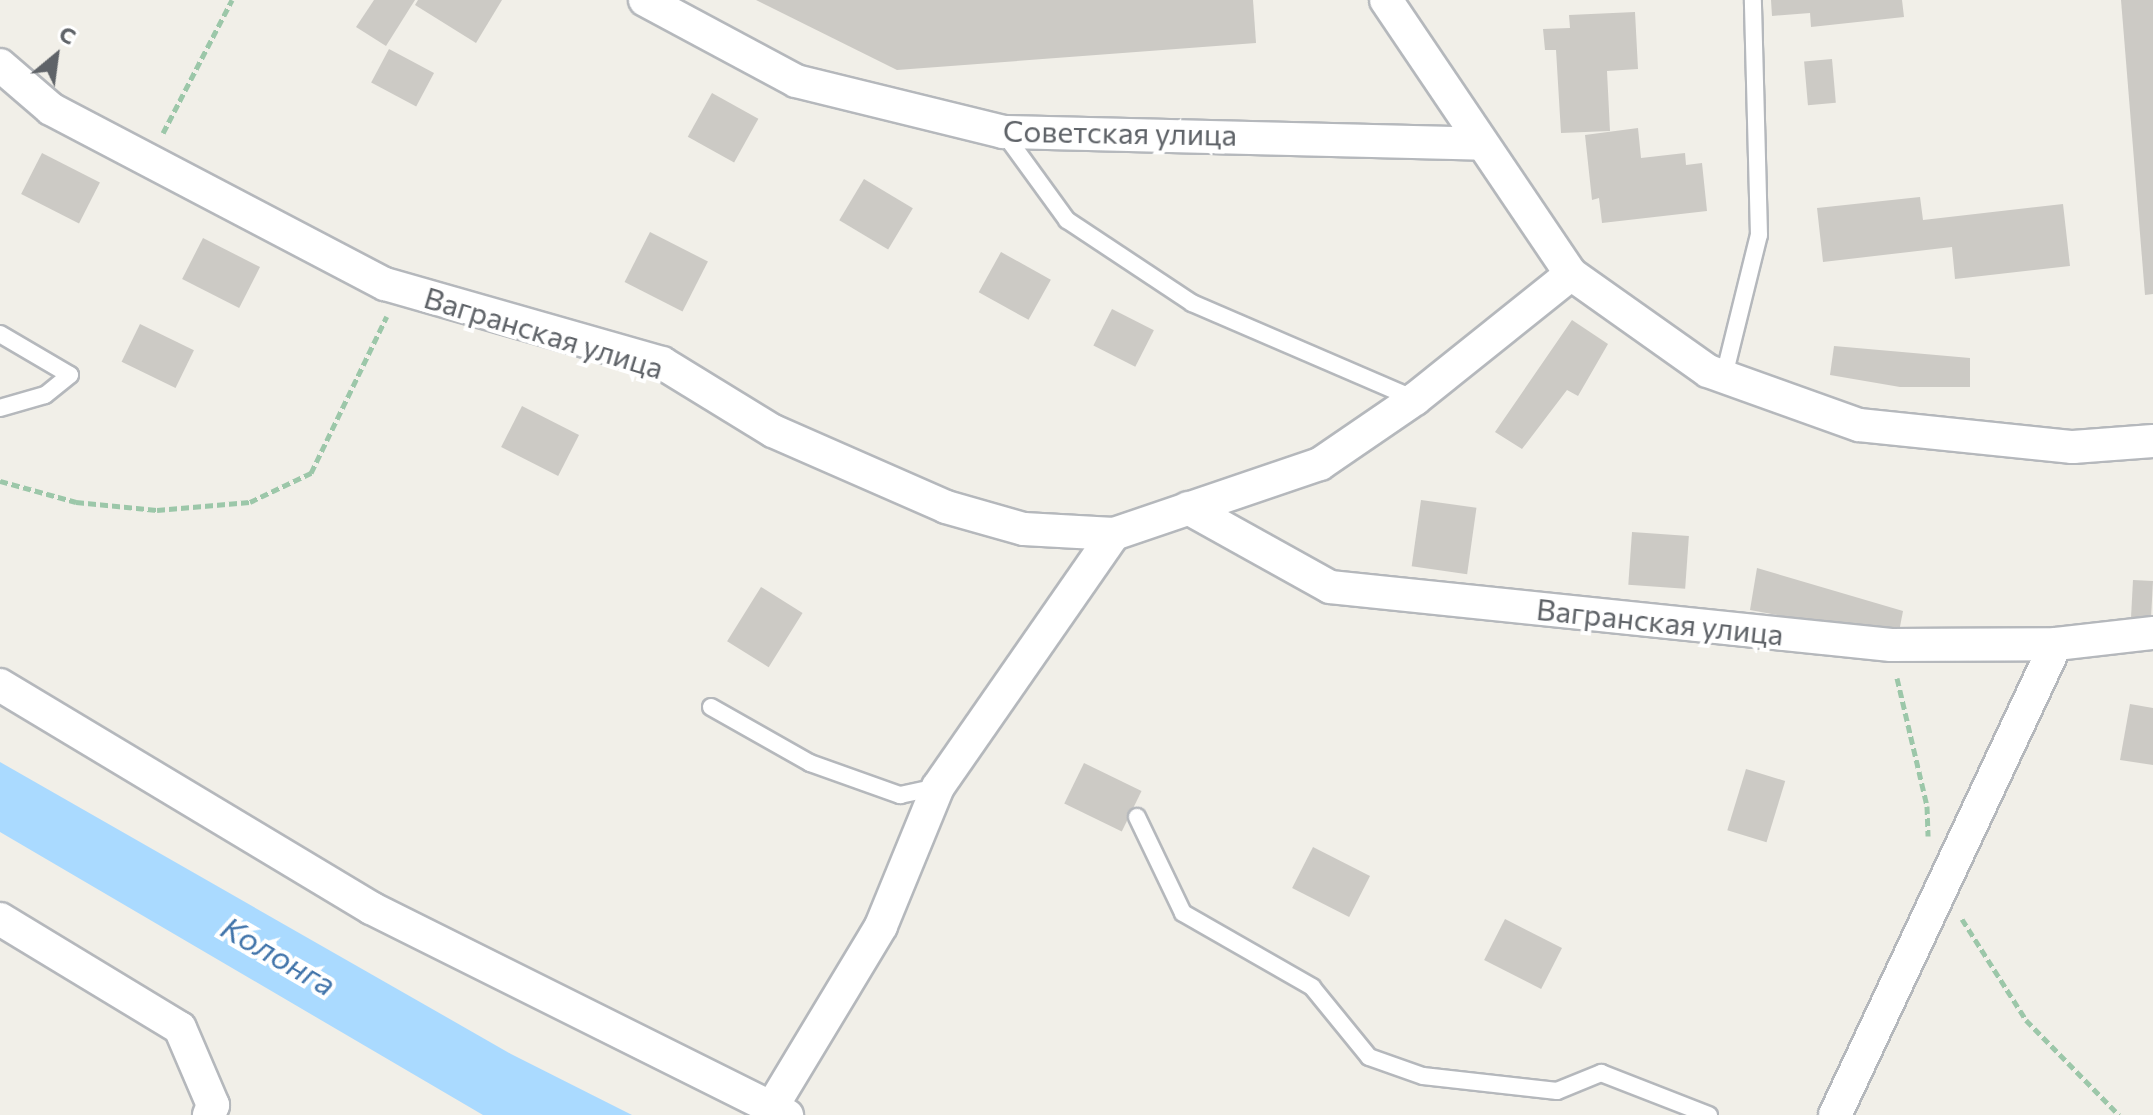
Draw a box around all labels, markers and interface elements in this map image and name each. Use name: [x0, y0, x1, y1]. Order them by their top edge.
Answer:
north arrow: [16, 16, 96, 96]
text: С: [55, 19, 81, 50]
street label: Советская улица: [1003, 112, 1237, 152]
street label: Вагранская улица: [420, 278, 668, 386]
street label: Вагранская улица: [1535, 590, 1785, 652]
water label: Колонга: [215, 907, 343, 1003]

